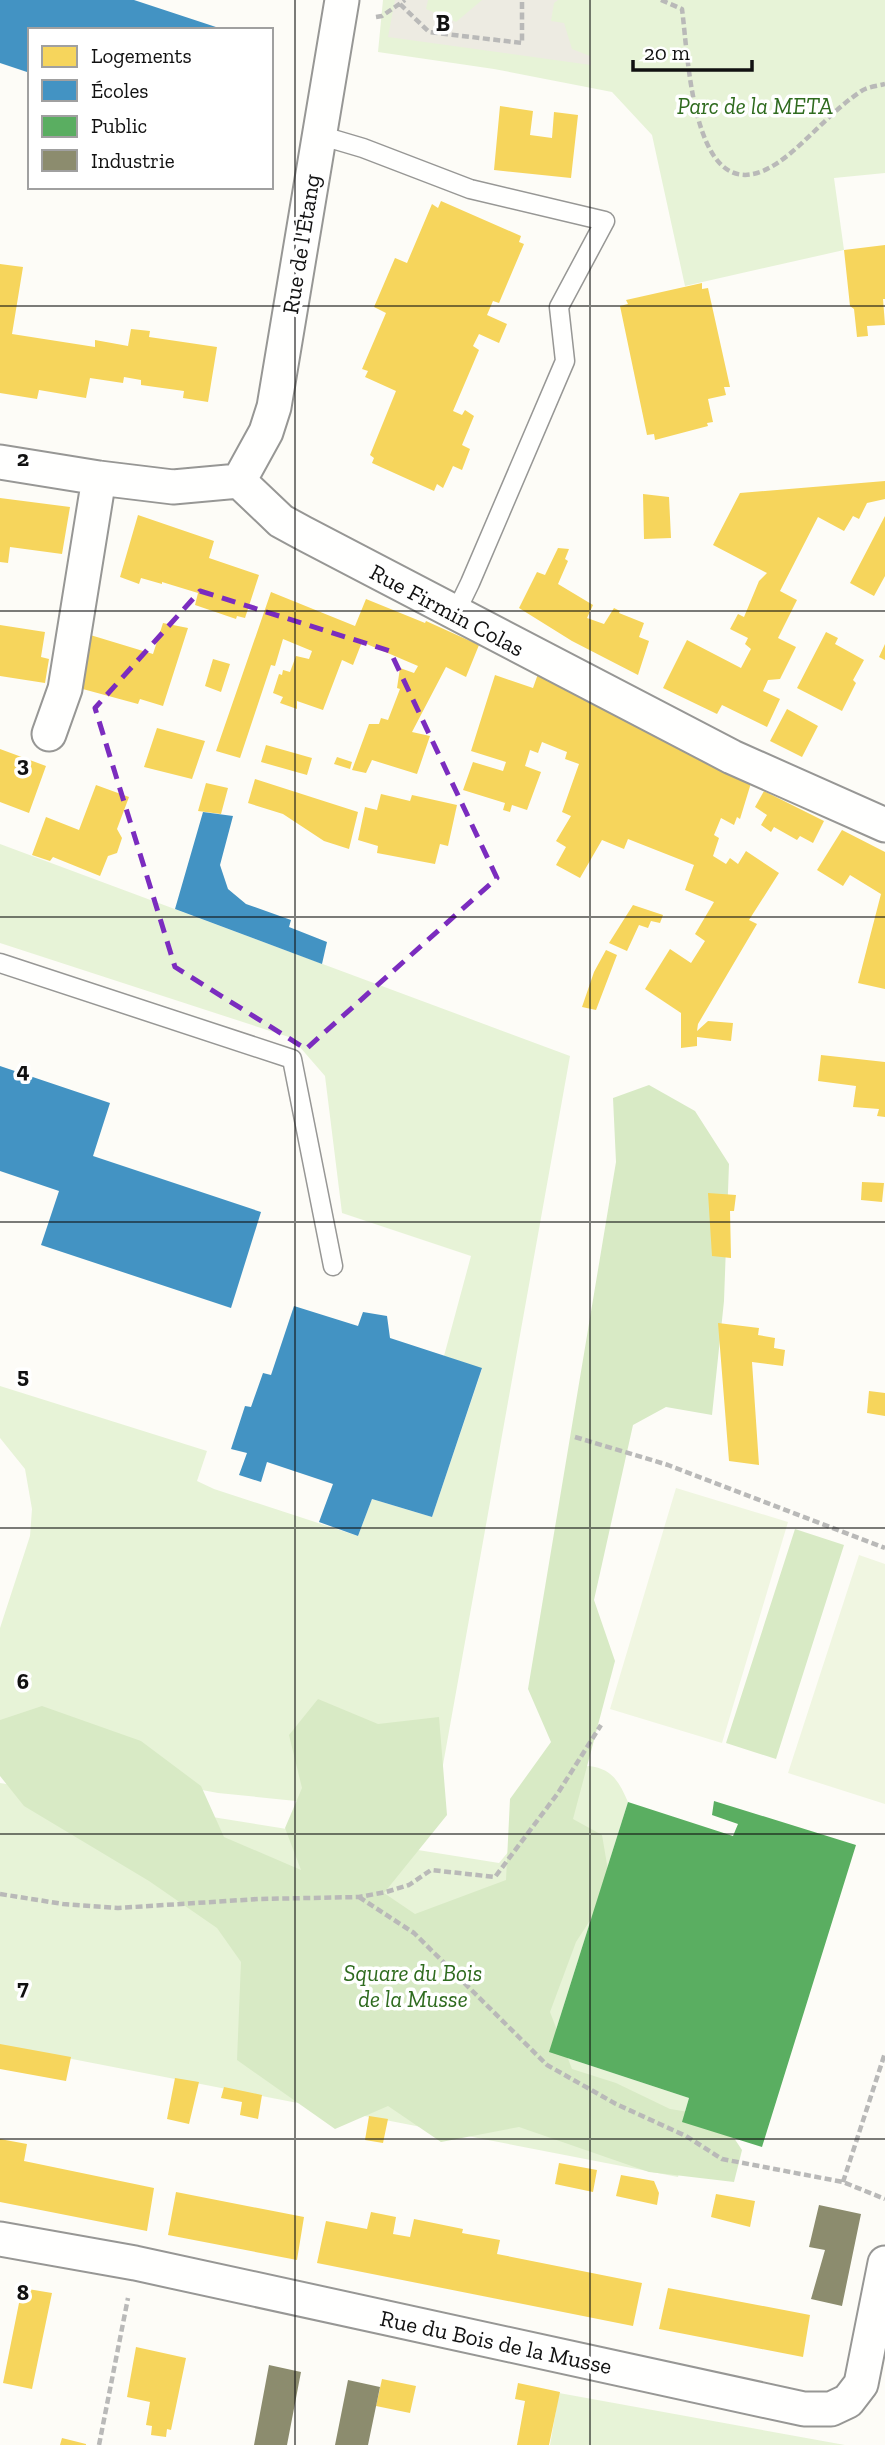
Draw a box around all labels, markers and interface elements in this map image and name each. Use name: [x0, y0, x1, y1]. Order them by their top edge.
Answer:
text: B: [436, 9, 450, 37]
legend: [28, 28, 273, 189]
scale bar: [633, 28, 752, 72]
text: 20 m: [644, 40, 690, 65]
text: Logements: [91, 43, 192, 68]
text: Écoles: [91, 78, 149, 103]
park label: Parc de la META: [677, 92, 834, 120]
text: Public: [91, 113, 147, 138]
text: Industrie: [91, 148, 175, 173]
street label: Rue de l'Étang: [276, 172, 326, 316]
text: 2: [17, 444, 29, 472]
street label: Rue Firmin Colas: [365, 558, 529, 662]
text: 3: [17, 750, 29, 778]
text: 4: [16, 1056, 30, 1084]
text: 5: [17, 1361, 29, 1389]
text: 6: [17, 1667, 29, 1695]
park label: Square du Bois de la Musse: [344, 1959, 482, 2013]
text: 7: [17, 1973, 29, 2001]
text: 8: [17, 2278, 29, 2306]
street label: Rue du Bois de la Musse: [378, 2304, 614, 2380]

